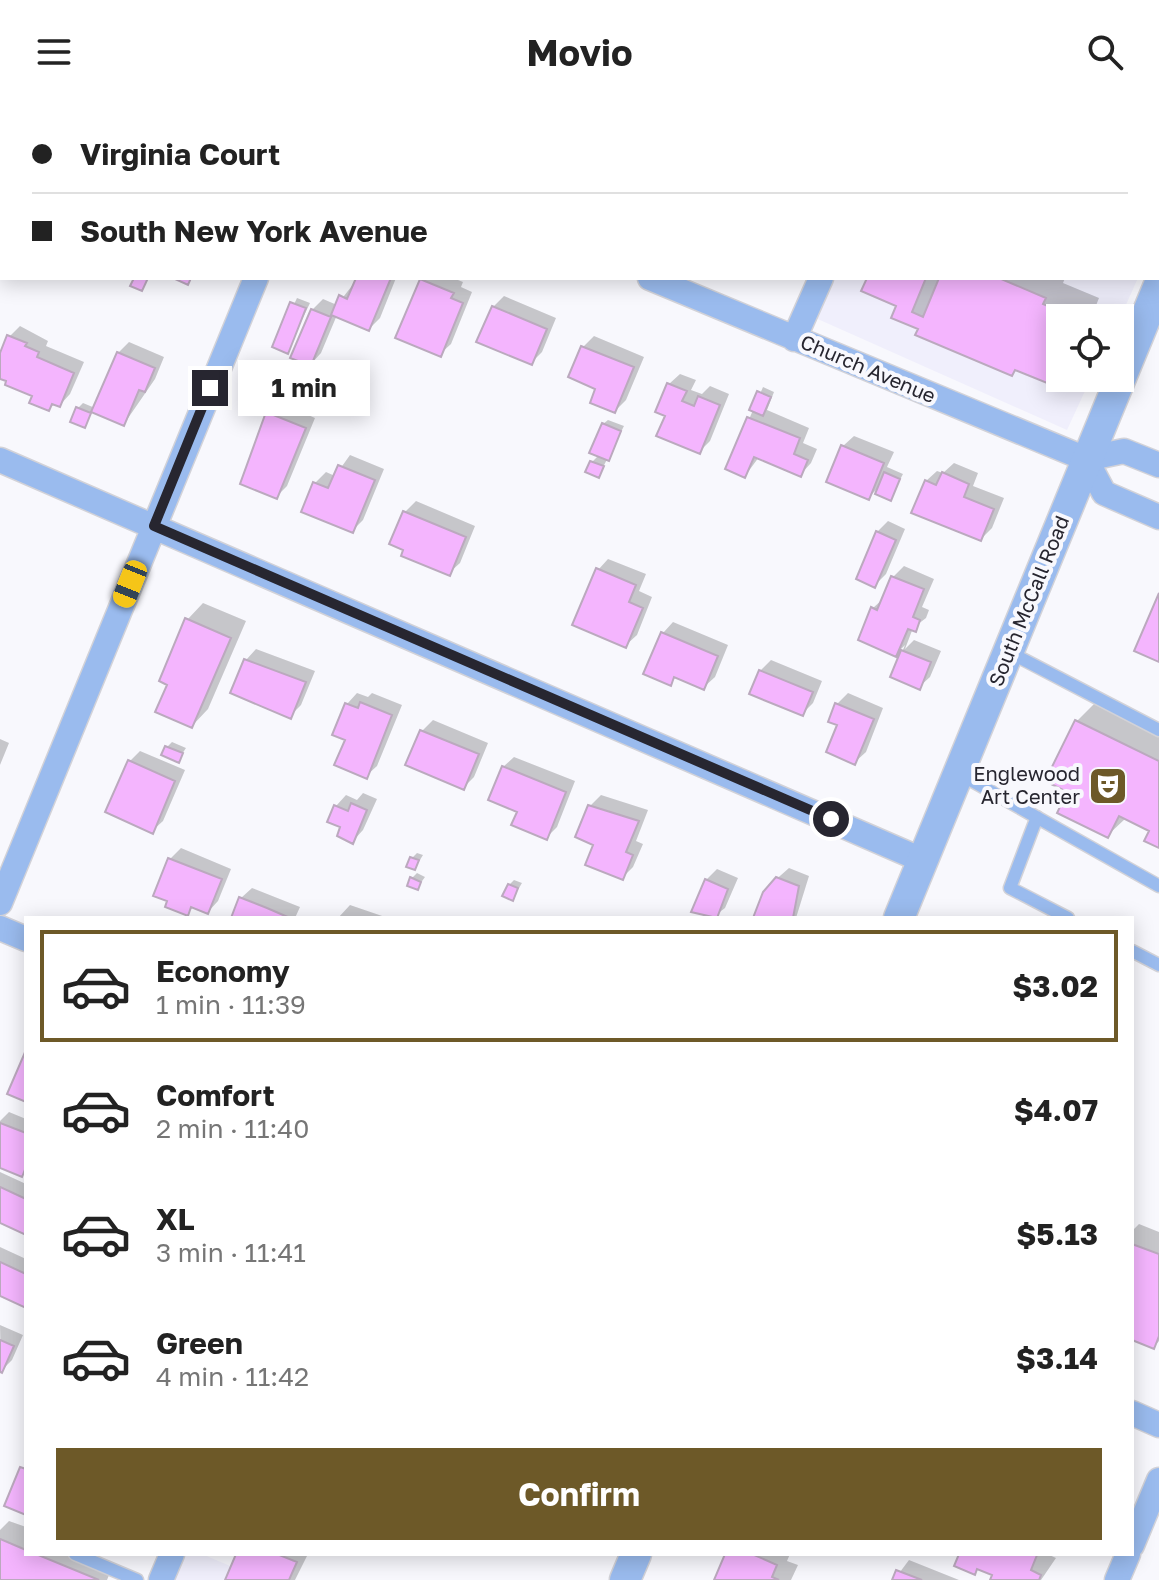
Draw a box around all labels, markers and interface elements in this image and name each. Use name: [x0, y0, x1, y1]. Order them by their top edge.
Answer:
icon: menu: [32, 30, 76, 74]
icon: search: [1083, 30, 1127, 74]
text: Movio: [527, 31, 632, 74]
text: Virginia Court: [80, 136, 280, 172]
text: South New York Avenue: [80, 213, 428, 249]
map controls: [1046, 304, 1134, 392]
button: locate: [1046, 304, 1134, 392]
street label: Church Avenue: [797, 329, 940, 407]
callout: 1 min: [238, 360, 370, 416]
route end: [192, 370, 228, 406]
text: 1 min: [271, 372, 337, 403]
street label: South McCall Road: [983, 512, 1073, 689]
car: [110, 557, 150, 611]
place label: Englewood Art Center: [973, 761, 1080, 808]
theatre icon: Englewood Art Center: [1087, 765, 1129, 807]
route start: [813, 801, 849, 837]
icon: car: [60, 950, 132, 1022]
text: Economy: [156, 953, 290, 989]
text: $3.02: [1012, 968, 1098, 1004]
text: 1 min · 11:39: [156, 989, 306, 1020]
icon: car: [60, 1074, 132, 1146]
text: Comfort: [156, 1077, 275, 1113]
text: $4.07: [1014, 1092, 1098, 1128]
text: 2 min · 11:40: [156, 1113, 309, 1144]
icon: car: [60, 1198, 132, 1270]
text: XL: [156, 1201, 195, 1237]
text: $5.13: [1016, 1216, 1098, 1252]
text: 3 min · 11:41: [156, 1237, 306, 1268]
icon: car: [60, 1322, 132, 1394]
text: Green: [156, 1325, 243, 1361]
text: $3.14: [1016, 1340, 1098, 1376]
text: 4 min · 11:42: [156, 1361, 309, 1392]
button: Confirm: [56, 1448, 1102, 1540]

